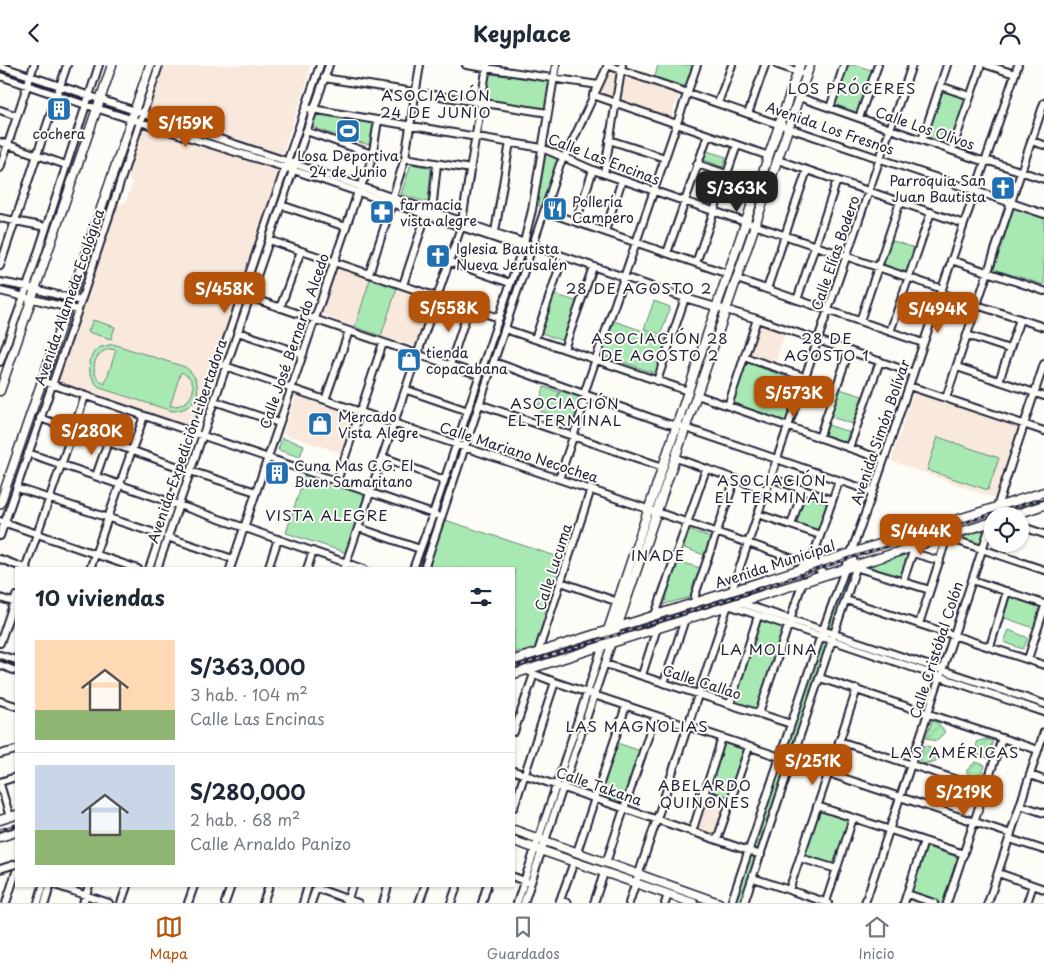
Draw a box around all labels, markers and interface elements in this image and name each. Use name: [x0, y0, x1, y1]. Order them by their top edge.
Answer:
text: Keyplace: [473, 16, 571, 49]
icon: back: [20, 19, 48, 47]
icon: person: [996, 19, 1024, 47]
district label: LOS PRÓCERES: [788, 76, 916, 99]
district label: ASOCIACIÓN 24 DE JUNIO: [380, 83, 492, 123]
building icon: cochera: [46, 96, 72, 122]
street label: Avenida Los Fresnos: [763, 96, 897, 160]
street label: Calle Los Olivos: [873, 101, 977, 155]
pin: S/159K: [145, 106, 227, 148]
text: S/159K: [159, 110, 213, 134]
sports icon: Losa Deportiva 24 de Junio: [335, 118, 361, 144]
place label: cochera: [33, 123, 86, 144]
street label: Calle Las Encinas: [545, 128, 663, 190]
place label: Losa Deportiva 24 de Junio: [297, 145, 399, 182]
place label: Parroquia San Juan Bautista: [889, 170, 986, 207]
pin: S/363K: [696, 171, 778, 213]
text: S/363K: [707, 175, 767, 199]
church icon: Parroquia San Juan Bautista: [990, 175, 1016, 201]
place label: Pollería Campero: [572, 191, 634, 228]
street label: Calle Elías Bodero: [806, 193, 865, 313]
place label: farmacia vista alegre: [400, 194, 477, 231]
restaurant icon: Pollería Campero: [542, 196, 568, 222]
pharmacy icon: farmacia vista alegre: [369, 199, 395, 225]
street label: Avenida Alameda Ecológica: [29, 206, 109, 388]
place label: Iglesia Bautista Nueva Jerusalén: [456, 238, 567, 275]
church icon: Iglesia Bautista Nueva Jerusalén: [425, 243, 451, 269]
street label: Calle José Bernardo Alcedo: [254, 250, 334, 432]
pin: S/458K: [184, 271, 266, 314]
text: S/458K: [195, 276, 255, 300]
district label: 28 DE AGOSTO 2: [566, 276, 712, 299]
pin: S/558K: [408, 291, 490, 333]
pin: S/494K: [897, 291, 979, 334]
text: S/558K: [420, 295, 478, 319]
text: S/494K: [909, 296, 967, 320]
district label: ASOCIACIÓN 28 DE AGOSTO 2: [591, 326, 729, 366]
district label: 28 DE AGOSTO 1: [784, 326, 870, 366]
street label: Avenida Expedición Libertadora: [142, 336, 232, 546]
place label: tienda copacabana: [426, 342, 508, 379]
shop icon: tienda copacabana: [396, 347, 422, 373]
street label: Avenida Simón Bolívar: [845, 356, 915, 507]
pin: S/573K: [753, 375, 835, 418]
text: S/573K: [765, 380, 823, 404]
district label: ASOCIACIÓN EL TERMINAL: [507, 391, 623, 431]
place label: Mercado Vista Alegre: [338, 406, 419, 443]
shop icon: Mercado Vista Alegre: [307, 411, 333, 437]
pin: S/280K: [51, 413, 133, 456]
street label: Calle Mariano Necochea: [437, 416, 601, 488]
text: S/280K: [61, 418, 123, 442]
place label: Cuna Mas C.G. El Buen Samaritano: [294, 455, 413, 492]
building icon: Cuna Mas C.G. El Buen Samaritano: [264, 460, 290, 486]
district label: ASOCIACIÓN EL TERMINAL: [714, 468, 830, 508]
district label: VISTA ALEGRE: [265, 503, 389, 526]
map controls: [984, 507, 1029, 552]
button: locate: [984, 507, 1029, 552]
pin: S/444K: [880, 513, 962, 556]
text: S/444K: [891, 518, 951, 542]
street label: Calle Lucuma: [529, 520, 577, 613]
street label: Avenida Municipal: [712, 535, 838, 593]
district label: INADE: [631, 543, 685, 566]
street label: Calle Cristóbal Colón: [904, 579, 968, 721]
text: 10 viviendas: [35, 581, 165, 613]
icon: filters: [467, 583, 495, 611]
district label: LA MOLINA: [721, 637, 817, 660]
text: S/363,000: [190, 650, 305, 682]
street label: Calle Callao: [660, 659, 744, 705]
icon: home: [75, 660, 135, 720]
text: 3 hab. · 104 m²: [190, 682, 308, 706]
text: Calle Las Encinas: [190, 706, 324, 730]
district label: LAS MAGNOLIAS: [565, 714, 709, 737]
district label: LAS AMÉRICAS: [891, 740, 1019, 763]
pin: S/251K: [772, 743, 854, 786]
text: S/251K: [785, 748, 841, 772]
street label: Calle Takana: [553, 761, 645, 811]
district label: ABELARDO QUIÑONES: [658, 773, 752, 813]
text: S/280,000: [190, 775, 306, 807]
pin: S/219K: [923, 775, 1005, 817]
text: S/219K: [936, 779, 992, 803]
icon: home: [75, 785, 135, 845]
text: 2 hab. · 68 m²: [190, 807, 300, 831]
text: Calle Arnaldo Panizo: [190, 831, 351, 855]
tab: Mapa: [149, 913, 188, 964]
tab: Guardados: [487, 913, 560, 964]
tab: Inicio: [858, 913, 895, 964]

